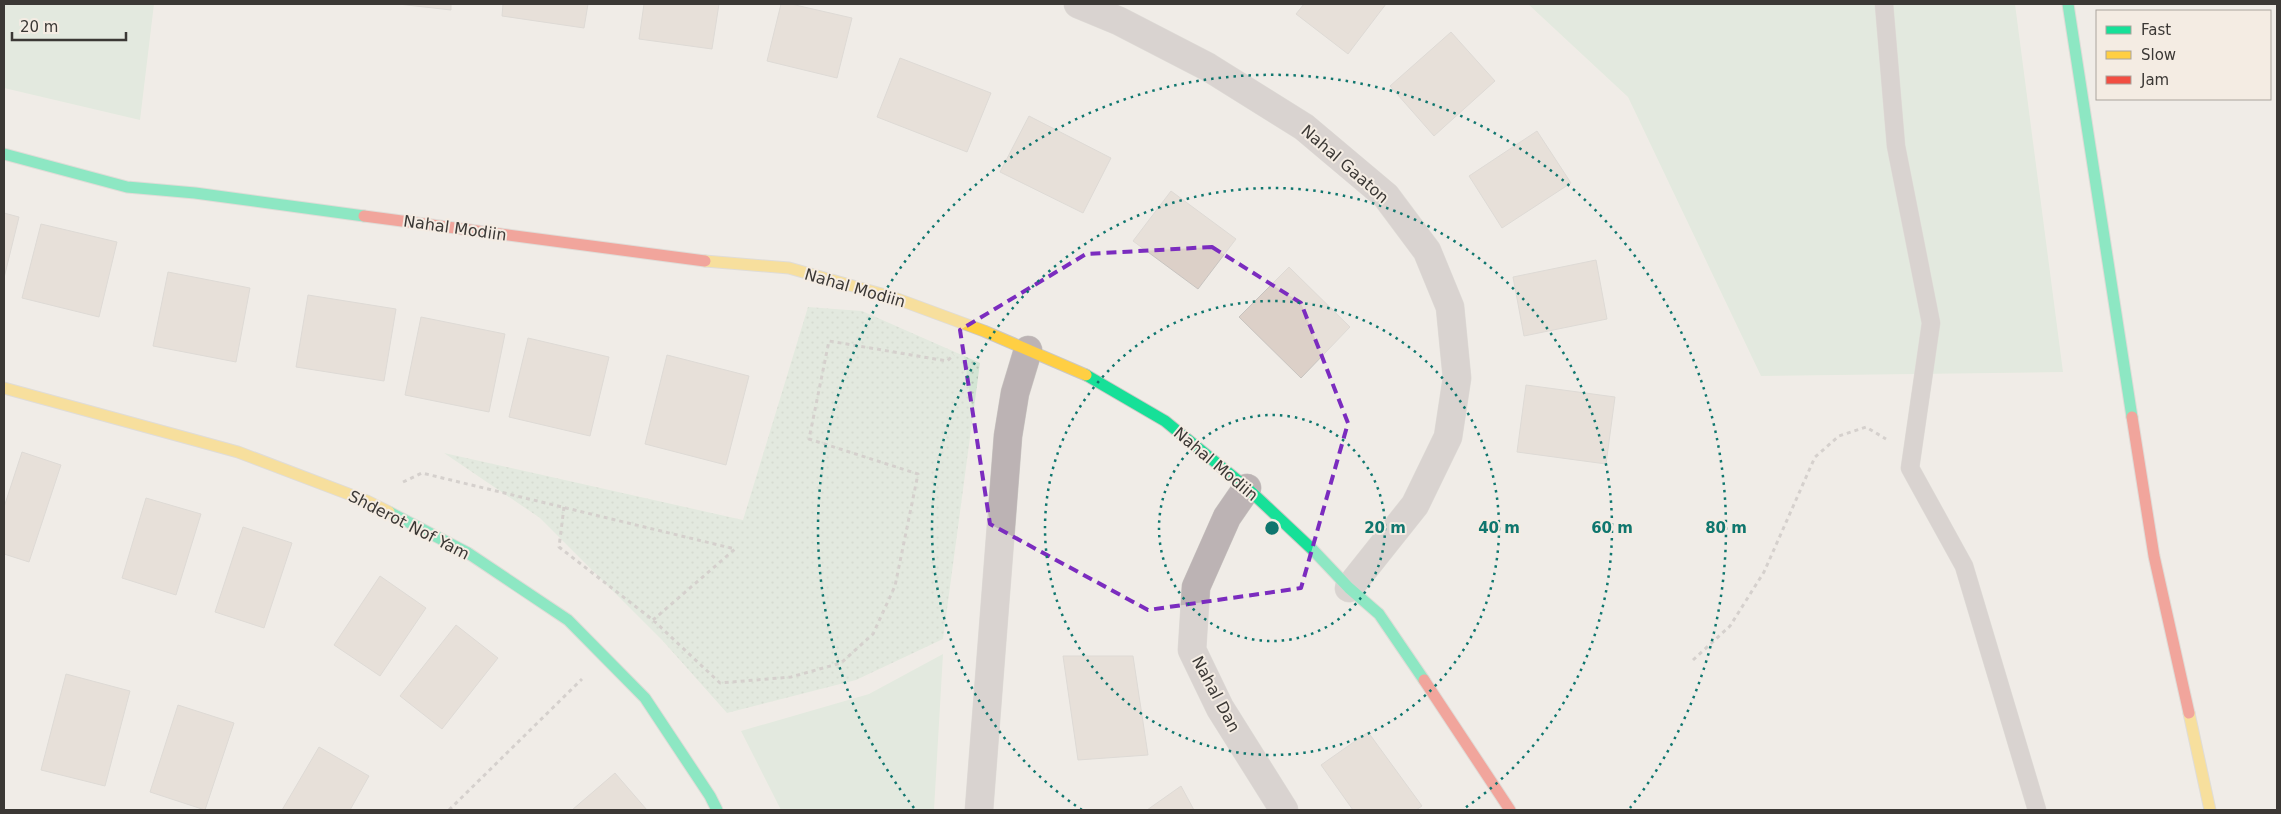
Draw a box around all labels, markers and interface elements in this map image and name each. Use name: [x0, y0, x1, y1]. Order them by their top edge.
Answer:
scale bar: [12, 10, 126, 42]
legend: [2096, 10, 2271, 100]
text: 20 m: [20, 18, 58, 36]
text: Fast: [2141, 21, 2171, 39]
text: Slow: [2141, 46, 2176, 64]
text: Jam: [2140, 71, 2169, 89]
street label: Nahal Gaaton: [1297, 121, 1393, 207]
street label: Nahal Modiin: [402, 211, 508, 245]
street label: Nahal Modiin: [802, 265, 908, 311]
street label: Nahal Modiin: [1170, 423, 1262, 505]
street label: Shderot Nof Yam: [345, 486, 473, 564]
centre of rings: [1263, 519, 1281, 537]
text: 20 m: [1364, 519, 1406, 537]
text: 40 m: [1478, 519, 1520, 537]
text: 60 m: [1591, 519, 1633, 537]
text: 80 m: [1705, 519, 1747, 537]
street label: Nahal Dan: [1188, 653, 1244, 735]

